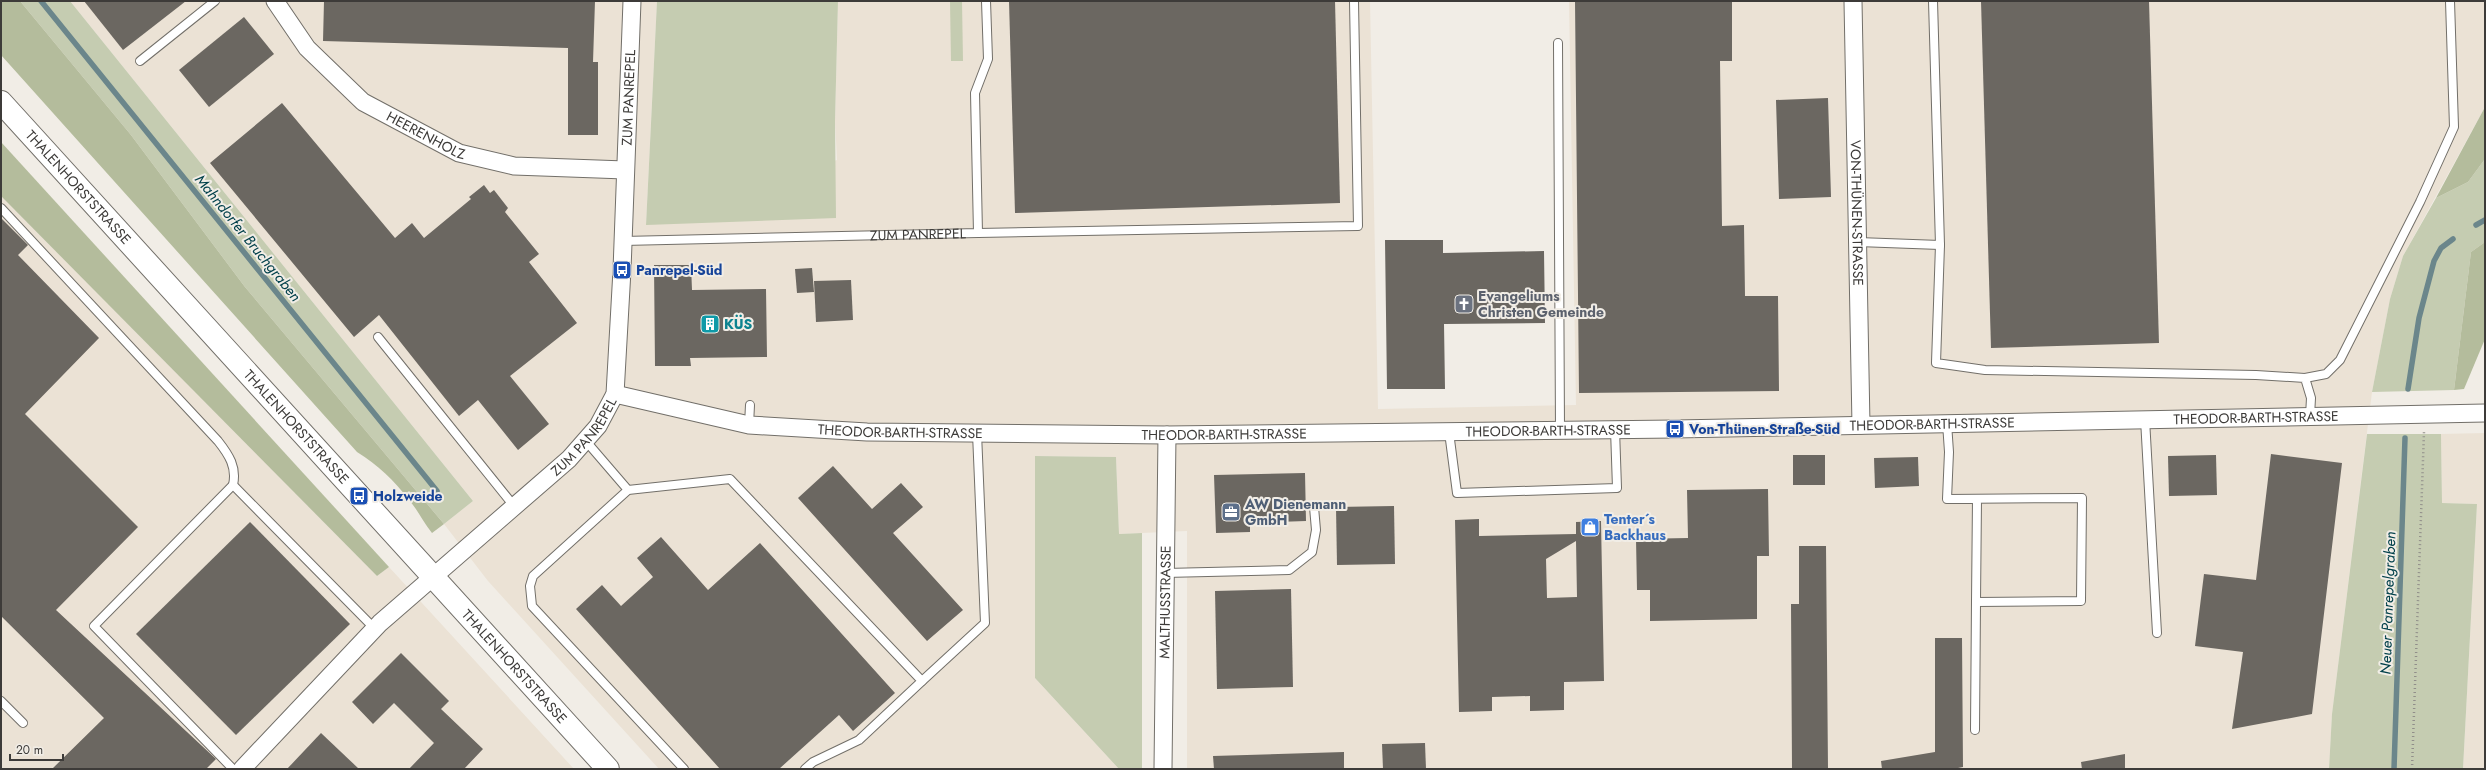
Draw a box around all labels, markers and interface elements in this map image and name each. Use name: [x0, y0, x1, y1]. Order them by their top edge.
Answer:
street label: ZUM PANREPEL: [617, 49, 640, 146]
street label: HEERENHOLZ: [383, 106, 468, 164]
street label: THALENHORSTSTRASSE: [21, 126, 136, 249]
street label: VON-THÜNEN-STRASSE: [1846, 140, 1868, 286]
water label: Mahndorfer Bruchgraben: [190, 170, 306, 306]
street label: ZUM PANREPEL: [870, 223, 967, 245]
bus stop icon: Panrepel-Süd: [611, 259, 633, 281]
place label: Panrepel-Süd: [636, 260, 722, 280]
place label: Evangeliums Christen Gemeinde: [1478, 286, 1604, 322]
church icon: Evangeliums Christen Gemeinde: [1453, 293, 1475, 315]
building icon: KÜS: [699, 313, 721, 335]
place label: KÜS: [724, 314, 753, 334]
street label: THALENHORSTSTRASSE: [239, 365, 354, 488]
street label: ZUM PANREPEL: [546, 393, 622, 480]
street label: THEODOR-BARTH-STRASSE: [2173, 406, 2339, 429]
street label: THEODOR-BARTH-STRASSE: [1849, 412, 2015, 436]
bus stop icon: Von-Thünen-Straße-Süd: [1664, 418, 1686, 440]
street label: THEODOR-BARTH-STRASSE: [817, 419, 983, 443]
place label: Von-Thünen-Straße-Süd: [1688, 419, 1840, 439]
street label: THEODOR-BARTH-STRASSE: [1465, 420, 1631, 441]
street label: THEODOR-BARTH-STRASSE: [1142, 423, 1307, 445]
bus stop icon: Holzweide: [348, 485, 370, 507]
place label: Holzweide: [373, 486, 443, 506]
place label: AW Dienemann GmbH: [1244, 494, 1346, 530]
office icon: AW Dienemann GmbH: [1220, 501, 1242, 523]
place label: Tenter´s Backhaus: [1604, 509, 1666, 545]
shop icon: Tenter´s Backhaus: [1579, 516, 1601, 538]
water label: Neuer Panrepelgraben: [2375, 531, 2401, 675]
street label: MALTHUSSTRASSE: [1154, 545, 1176, 659]
street label: THALENHORSTSTRASSE: [457, 605, 572, 728]
scale bar: [10, 736, 63, 762]
text: 20 m: [16, 741, 43, 759]

